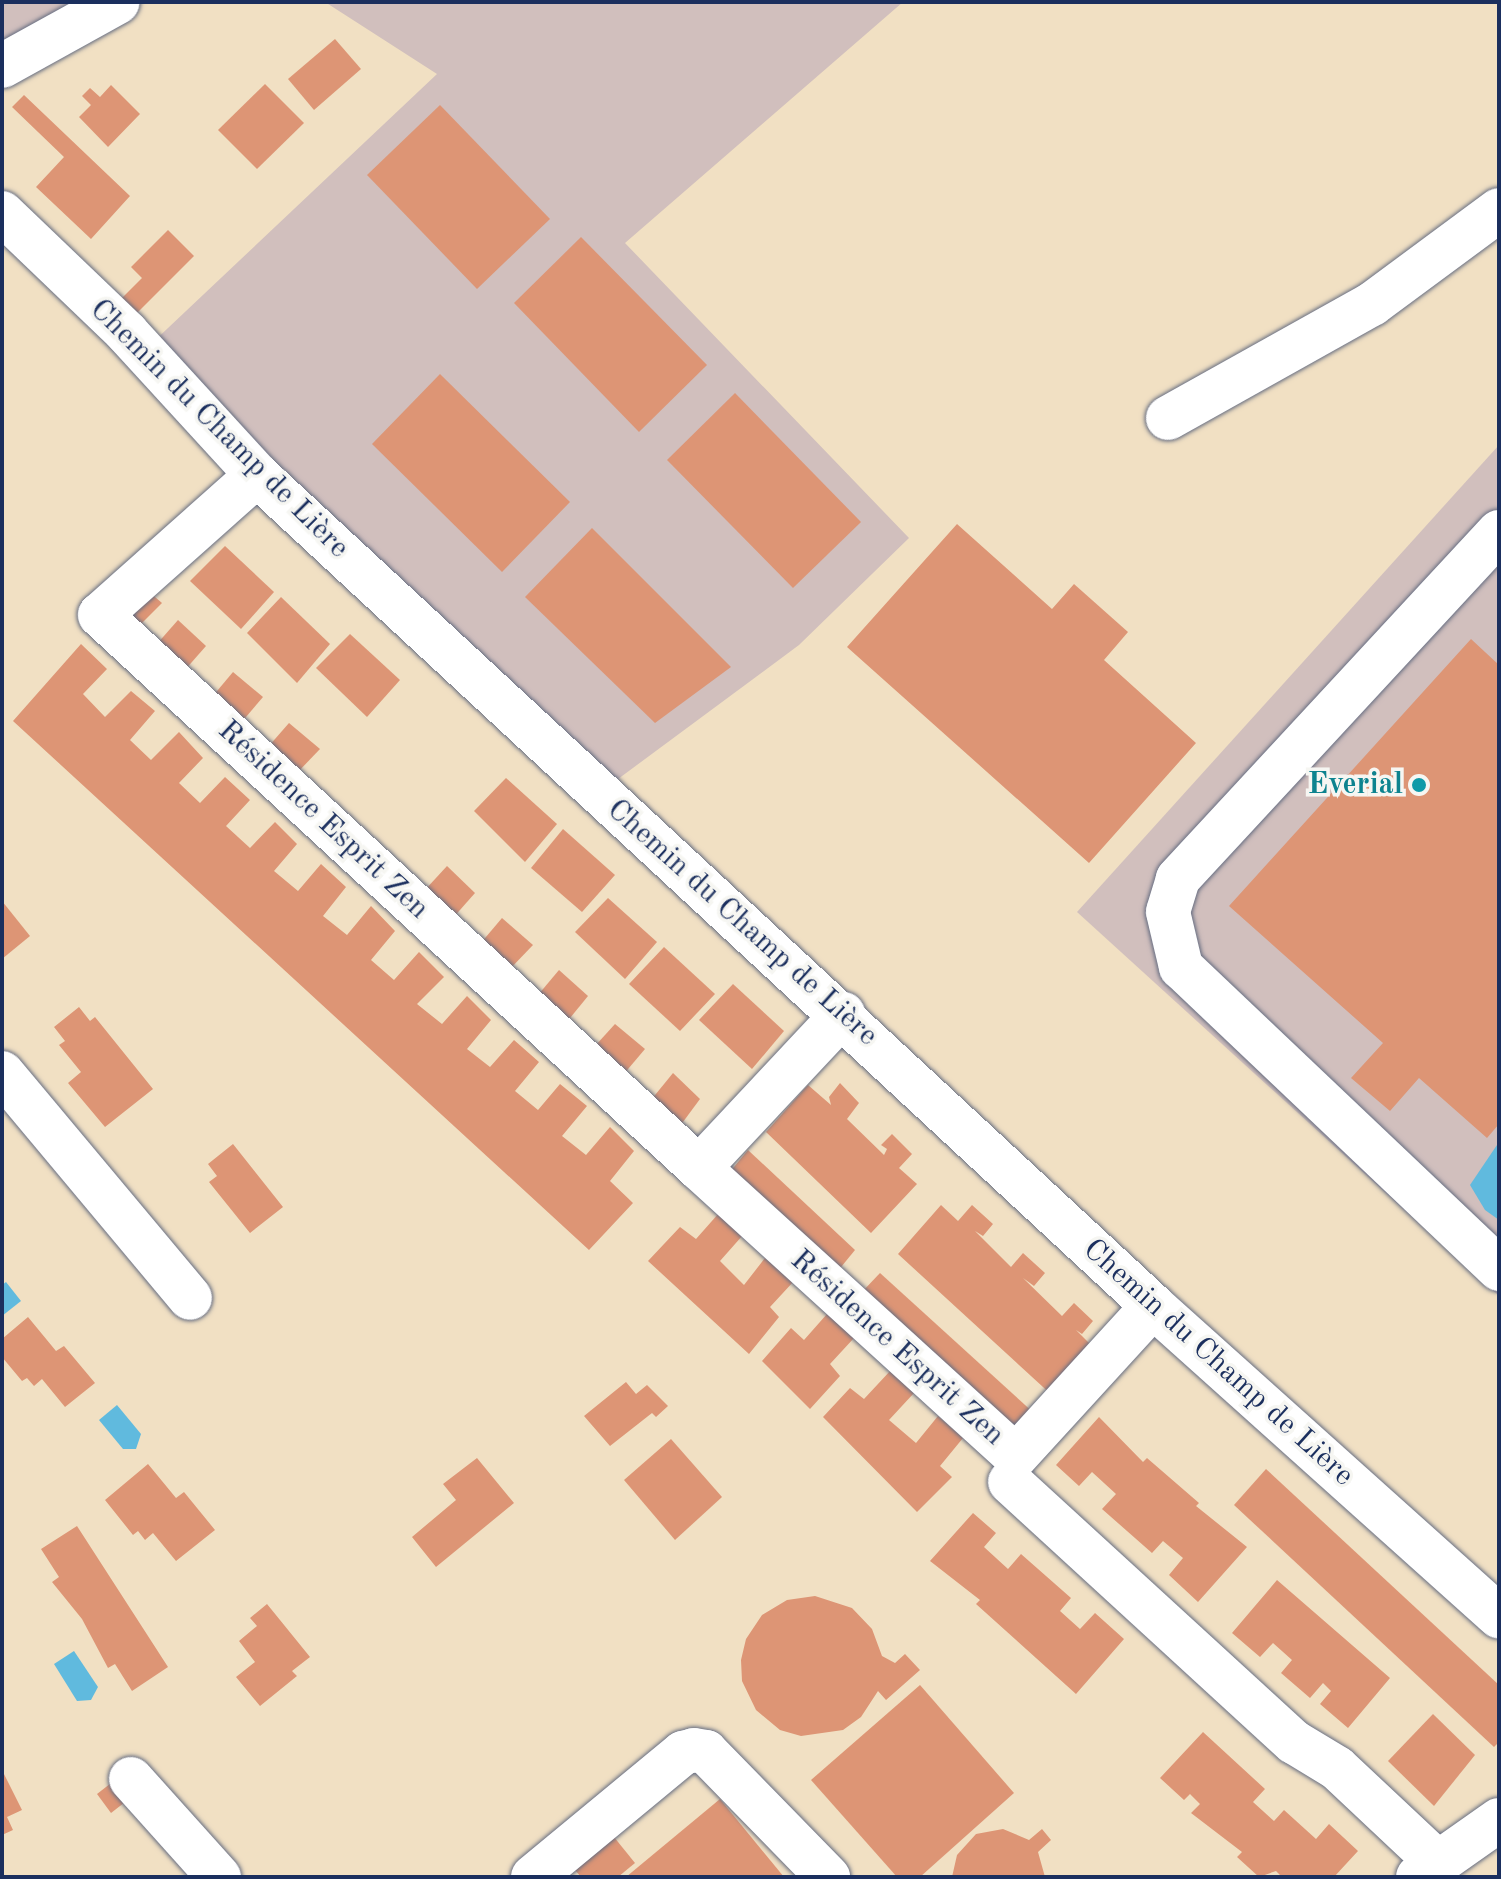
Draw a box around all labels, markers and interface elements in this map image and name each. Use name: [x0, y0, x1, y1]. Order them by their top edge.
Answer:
street label: Chemin du Champ de Lière: [82, 292, 356, 566]
street label: Résidence Esprit Zen: [210, 713, 436, 927]
place label: Everial: [1308, 767, 1403, 803]
marker: Everial: [1410, 776, 1428, 794]
street label: Chemin du Champ de Lière: [599, 792, 885, 1054]
street label: Chemin du Champ de Lière: [1075, 1232, 1361, 1494]
street label: Résidence Esprit Zen: [783, 1242, 1011, 1454]

